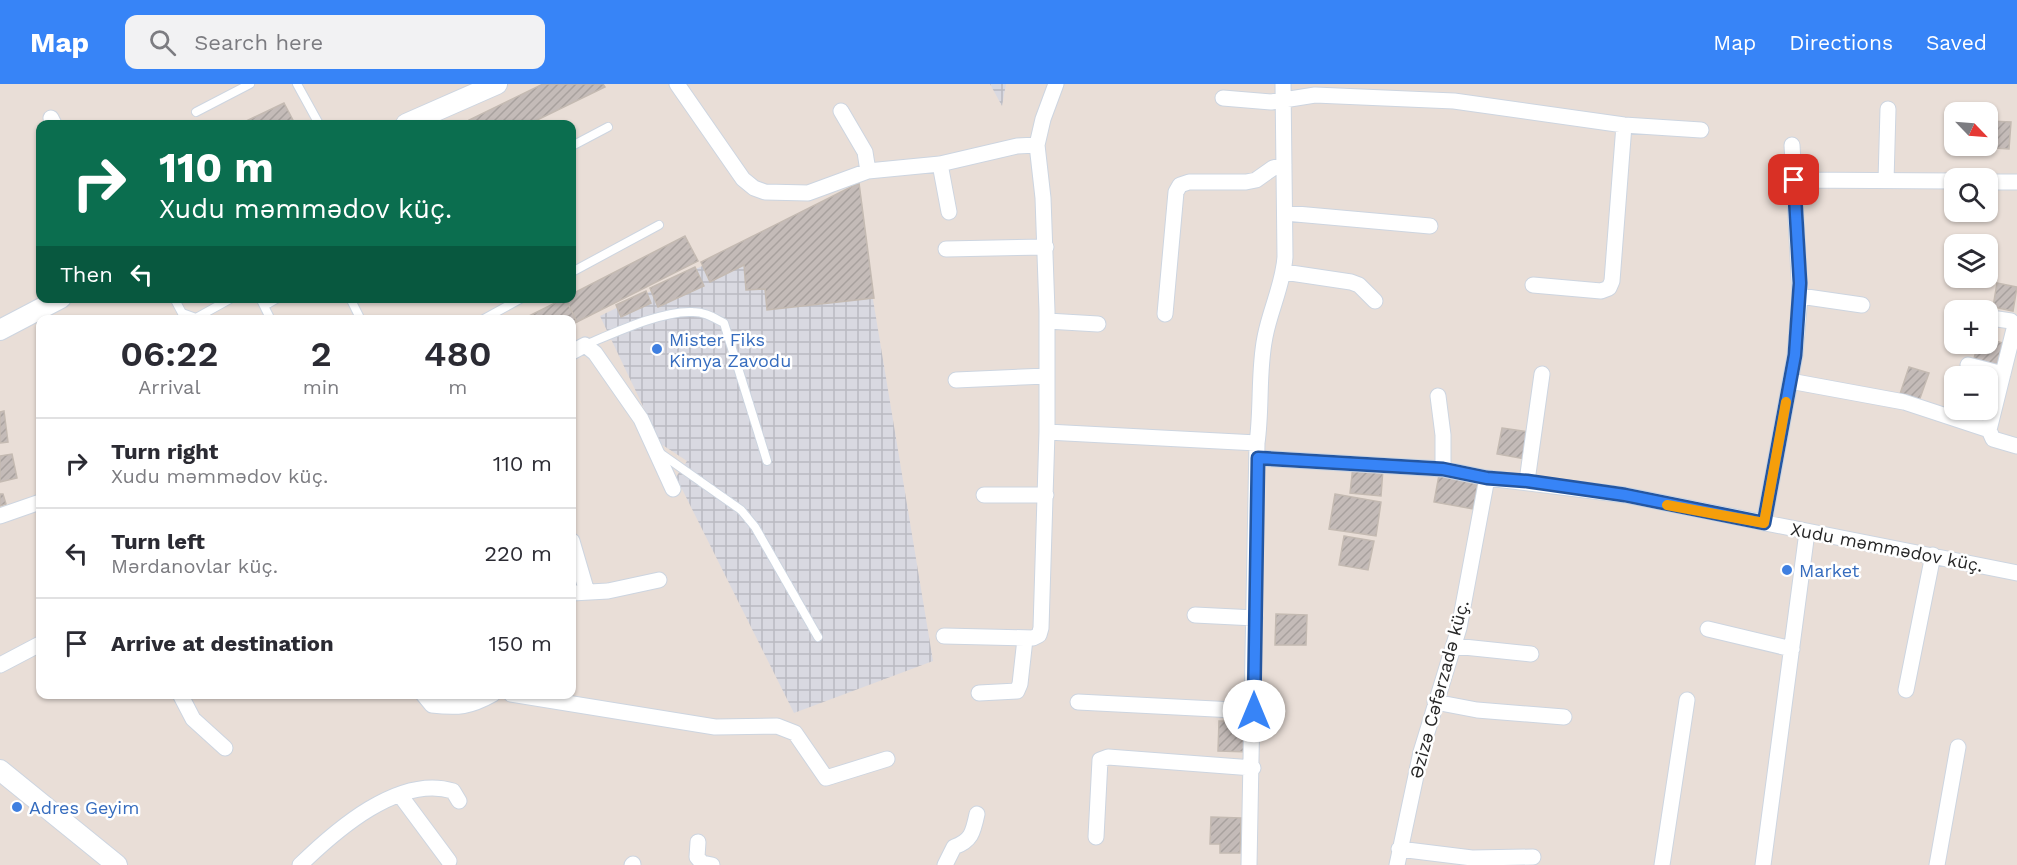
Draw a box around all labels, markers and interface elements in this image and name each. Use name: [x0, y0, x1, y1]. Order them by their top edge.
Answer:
search box: [125, 15, 545, 69]
text: Map: [30, 26, 89, 59]
icon: search: [146, 26, 179, 59]
text: Search here: [194, 30, 323, 55]
text: Map: [1713, 30, 1756, 55]
text: Directions: [1789, 30, 1893, 55]
text: Saved: [1926, 30, 1987, 55]
north arrow: [1944, 102, 1998, 156]
map controls: [1944, 102, 1998, 420]
text: 110 m: [159, 143, 274, 192]
icon: right: [60, 144, 138, 222]
pin: [1768, 154, 1819, 205]
icon: arrive: [1777, 163, 1810, 196]
button: search: [1944, 168, 1998, 222]
text: Xudu məmmədov küç.: [159, 193, 452, 225]
button: layers: [1944, 234, 1998, 288]
icon: left: [125, 258, 158, 291]
text: Then: [60, 262, 113, 287]
button: +: [1944, 300, 1998, 354]
place label: Mister Fiks Kimya Zavodu: [669, 329, 791, 371]
text: 06:22: [120, 333, 219, 375]
text: 2: [310, 333, 332, 375]
text: 480: [424, 333, 492, 375]
marker: Mister Fiks Kimya Zavodu: [650, 342, 664, 356]
button: −: [1944, 366, 1998, 420]
text: Arrival: [138, 375, 201, 399]
text: min: [303, 375, 339, 399]
text: m: [448, 375, 467, 399]
text: Turn right: [111, 439, 218, 464]
icon: right: [60, 447, 93, 480]
text: 110 m: [493, 451, 552, 476]
text: Xudu məmmədov küç.: [111, 464, 328, 488]
street label: Xudu məmmədov küç.: [1789, 518, 1985, 576]
text: Turn left: [111, 529, 205, 554]
icon: left: [60, 537, 93, 570]
text: 220 m: [484, 541, 552, 566]
text: Mərdanovlar küç.: [111, 554, 278, 578]
place label: Market: [1799, 560, 1860, 581]
marker: Market: [1780, 563, 1794, 577]
street label: Əzizə Cəfərzadə küç.: [1405, 597, 1473, 781]
icon: arrive: [60, 627, 93, 660]
text: Arrive at destination: [111, 631, 334, 656]
text: 150 m: [488, 631, 552, 656]
position arrow: [1222, 679, 1286, 743]
place label: Adres Geyim: [29, 797, 139, 818]
marker: Adres Geyim: [10, 800, 24, 814]

